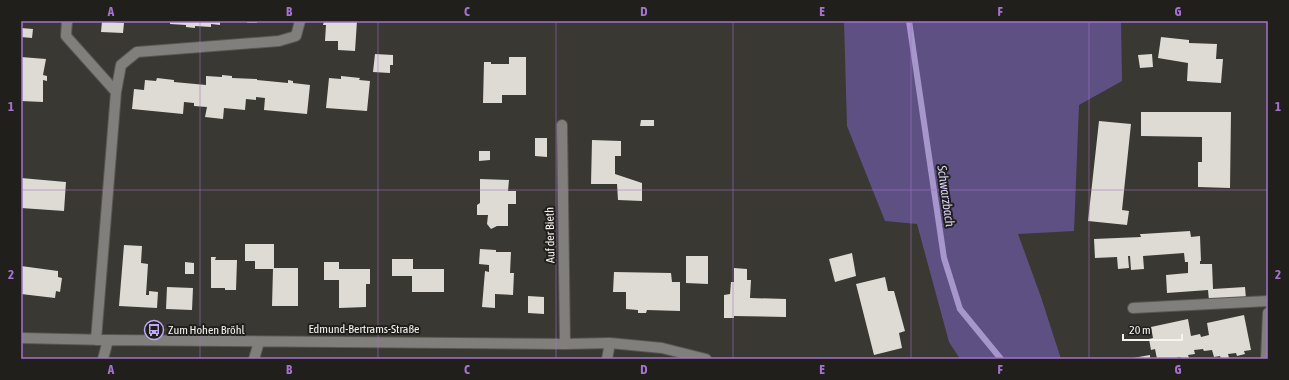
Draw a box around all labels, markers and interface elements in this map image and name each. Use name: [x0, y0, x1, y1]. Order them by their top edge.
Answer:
text: A: [107, 4, 115, 19]
text: B: [286, 4, 293, 19]
text: C: [464, 4, 470, 19]
text: D: [640, 4, 648, 19]
text: E: [819, 4, 825, 19]
text: F: [997, 4, 1003, 19]
text: G: [1175, 4, 1182, 19]
text: 1: [8, 99, 14, 114]
text: 1: [1275, 99, 1281, 114]
water label: Schwarzbach: [934, 163, 958, 228]
street label: Auf der Bieth: [543, 207, 557, 263]
text: 2: [8, 267, 14, 282]
text: 2: [1275, 267, 1281, 282]
scale bar: [1123, 316, 1182, 342]
bus stop icon: Zum Hohen Bröhl: [143, 319, 165, 341]
street label: Edmund-Bertrams-Straße: [309, 322, 419, 336]
place label: Zum Hohen Bröhl: [168, 323, 246, 337]
text: 20 m: [1129, 323, 1151, 337]
text: A: [107, 362, 115, 377]
text: B: [286, 362, 293, 377]
text: C: [464, 362, 470, 377]
text: D: [640, 362, 648, 377]
text: E: [819, 362, 825, 377]
text: F: [997, 362, 1003, 377]
text: G: [1175, 362, 1182, 377]

